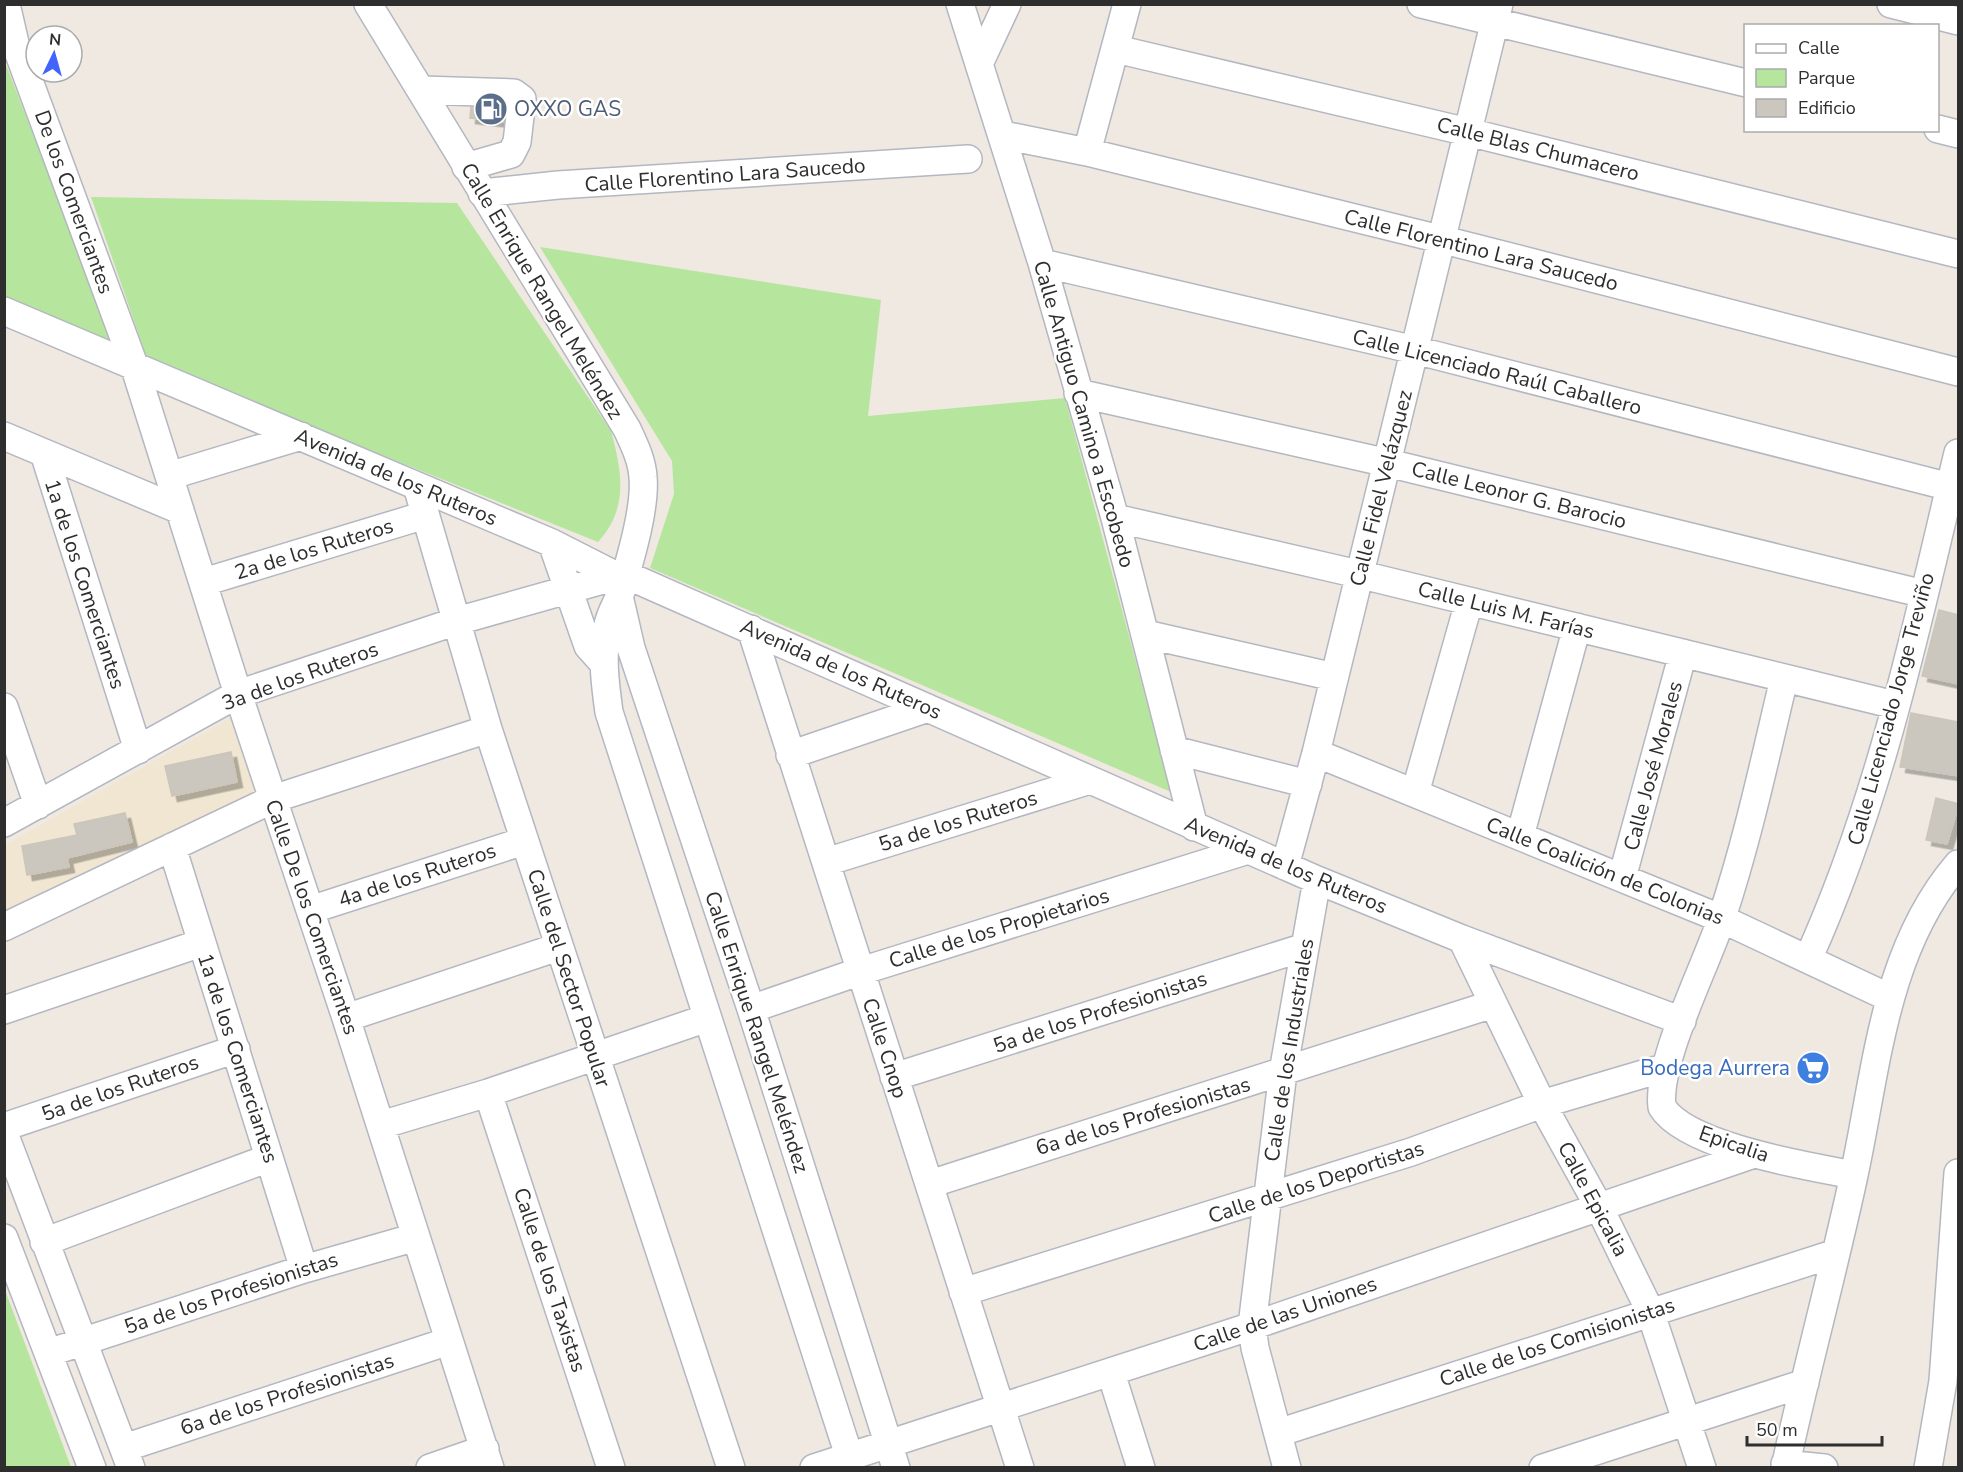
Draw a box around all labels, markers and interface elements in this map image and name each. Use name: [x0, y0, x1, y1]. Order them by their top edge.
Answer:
north arrow: [24, 24, 84, 84]
legend: [1744, 24, 1939, 132]
text: N: [48, 29, 62, 52]
text: Calle: [1798, 36, 1840, 60]
text: Parque: [1798, 66, 1855, 90]
fuel station icon: OXXO GAS: [473, 91, 509, 127]
place label: OXXO GAS: [514, 95, 621, 123]
text: Edificio: [1798, 96, 1856, 120]
street label: De los Comerciantes: [28, 106, 120, 298]
street label: Calle Blas Chumacero: [1434, 110, 1642, 188]
street label: Calle Florentino Lara Saucedo: [584, 151, 866, 199]
street label: Calle Enrique Rangel Meléndez: [454, 158, 630, 425]
street label: Calle Florentino Lara Saucedo: [1341, 202, 1621, 298]
street label: Calle Antiguo Camino a Escobedo: [1027, 257, 1141, 571]
street label: Calle Licenciado Raúl Caballero: [1349, 322, 1645, 422]
street label: Calle Fidel Velázquez: [1343, 387, 1419, 589]
street label: Avenida de los Ruteros: [290, 422, 502, 532]
street label: Calle Leonor G. Barocio: [1409, 455, 1629, 535]
street label: 1a de los Comerciantes: [38, 476, 132, 692]
street label: 2a de los Ruteros: [231, 512, 397, 586]
street label: Calle Licenciado Jorge Treviño: [1841, 570, 1941, 848]
street label: Calle Luis M. Farías: [1415, 575, 1597, 645]
street label: Avenida de los Ruteros: [736, 612, 946, 726]
street label: 3a de los Ruteros: [218, 635, 382, 717]
street label: Calle José Morales: [1617, 678, 1689, 854]
street label: 5a de los Ruteros: [875, 784, 1041, 858]
street label: Calle De los Comerciantes: [259, 796, 365, 1038]
street label: Avenida de los Ruteros: [1180, 810, 1392, 920]
street label: Calle Coalición de Colonias: [1482, 810, 1728, 932]
street label: 4a de los Ruteros: [334, 836, 500, 914]
street label: Calle del Sector Popular: [520, 865, 618, 1091]
street label: Calle de los Propietarios: [885, 881, 1113, 975]
street label: Calle Enrique Rangel Meléndez: [698, 888, 816, 1177]
street label: Calle de los Industriales: [1258, 936, 1320, 1164]
street label: 1a de los Comerciantes: [191, 950, 285, 1166]
street label: 5a de los Profesionistas: [990, 964, 1210, 1060]
street label: Calle Cnop: [856, 994, 914, 1102]
street label: 5a de los Ruteros: [38, 1048, 202, 1128]
supermarket icon: Bodega Aurrera: [1795, 1050, 1831, 1086]
place label: Bodega Aurrera: [1640, 1054, 1790, 1082]
street label: 6a de los Profesionistas: [1032, 1070, 1254, 1162]
street label: Epicalia: [1695, 1119, 1773, 1169]
street label: Calle de los Deportistas: [1204, 1134, 1428, 1230]
street label: Calle Epicalia: [1551, 1137, 1635, 1261]
street label: Calle de los Taxistas: [507, 1184, 593, 1376]
street label: 5a de los Profesionistas: [121, 1245, 341, 1341]
street label: Calle de las Uniones: [1189, 1269, 1381, 1359]
street label: Calle de los Comisionistas: [1436, 1291, 1678, 1393]
street label: 6a de los Profesionistas: [177, 1346, 397, 1442]
scale bar: [1747, 1409, 1882, 1447]
text: 50 m: [1756, 1418, 1798, 1442]

